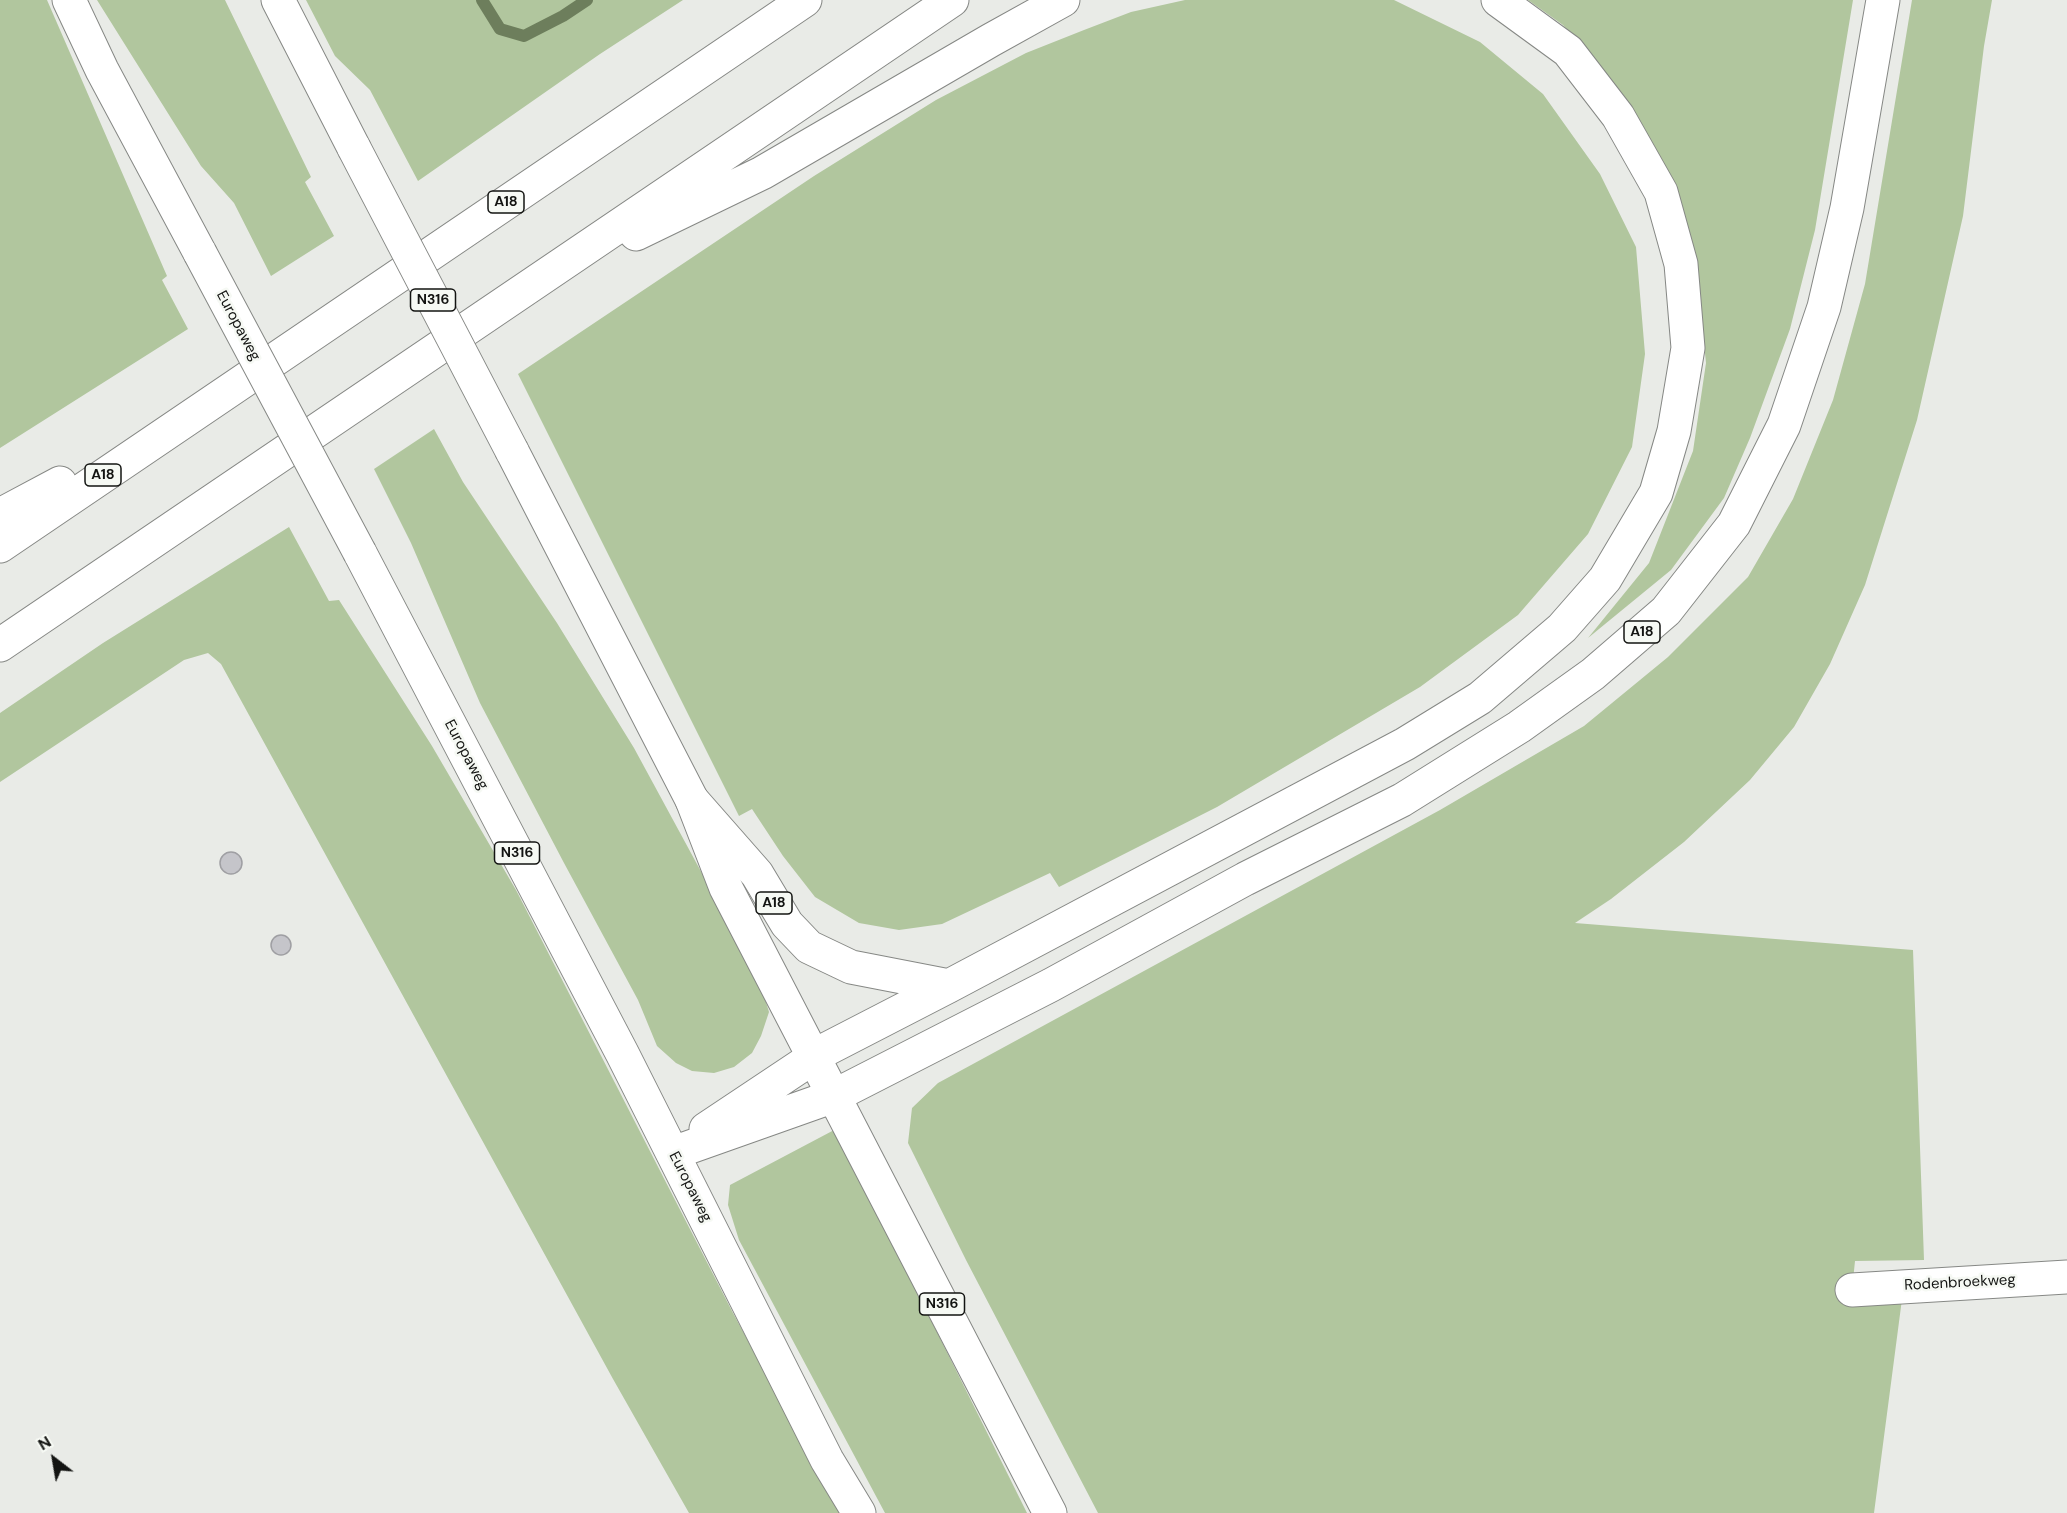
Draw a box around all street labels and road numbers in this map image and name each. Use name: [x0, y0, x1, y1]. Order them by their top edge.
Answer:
road number: A18: [488, 191, 524, 213]
street label: Europaweg: [212, 288, 264, 364]
road number: N316: [410, 289, 456, 311]
road number: A18: [85, 464, 121, 486]
road number: A18: [1624, 621, 1660, 643]
street label: Europaweg: [440, 717, 492, 793]
road number: N316: [494, 842, 540, 864]
road number: A18: [756, 892, 792, 914]
street label: Europaweg: [665, 1149, 715, 1225]
street label: Rodenbroekweg: [1904, 1271, 2016, 1295]
road number: N316: [920, 1293, 964, 1315]

